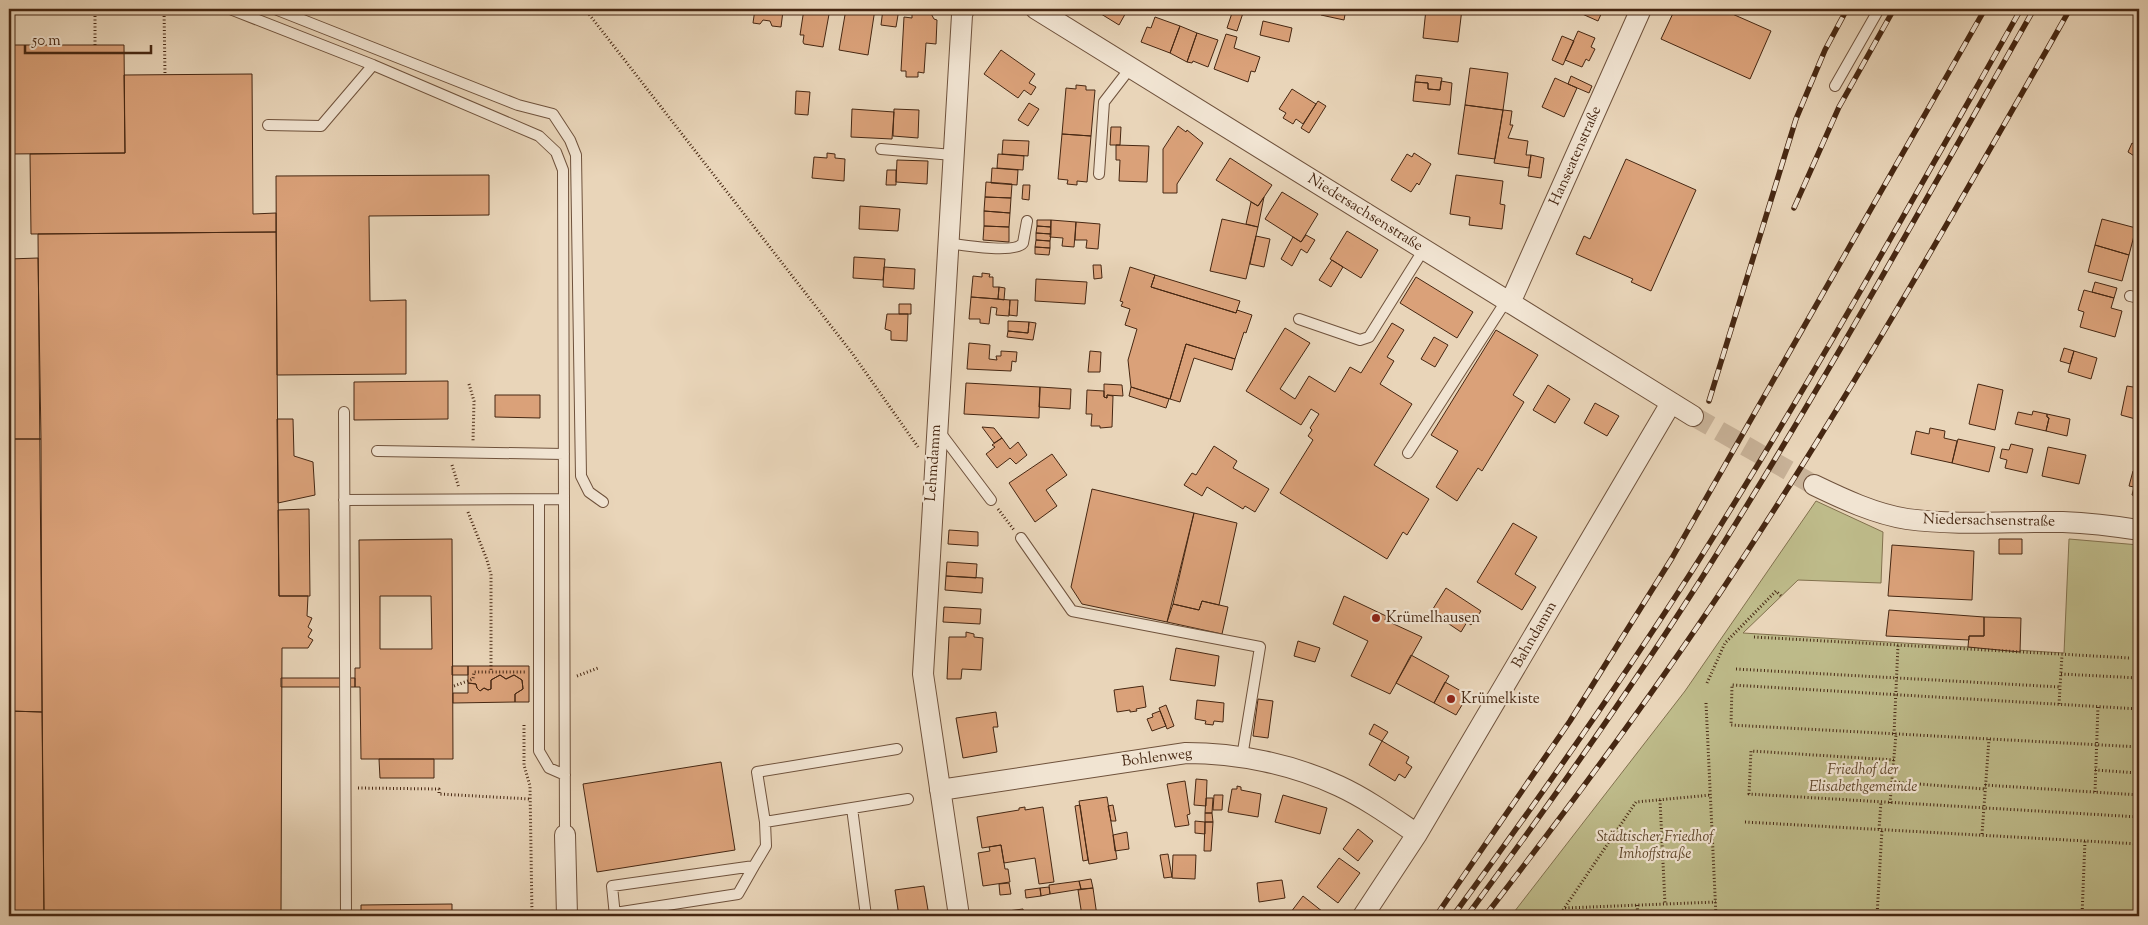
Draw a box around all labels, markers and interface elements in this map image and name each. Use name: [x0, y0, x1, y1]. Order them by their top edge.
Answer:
scale bar: [25, 22, 151, 54]
text: 50 m: [31, 31, 61, 52]
street label: Hanseatenstraße: [1545, 103, 1607, 209]
street label: Niedersachsenstraße: [1303, 169, 1427, 257]
street label: Lehmdamm: [921, 423, 947, 502]
street label: Niedersachsenstraße: [1923, 509, 2055, 533]
street label: Bahndamm: [1507, 597, 1563, 672]
place label: Krümelhausen: [1386, 608, 1480, 629]
marker: Krümelhausen: [1370, 612, 1382, 624]
place label: Krümelkiste: [1461, 689, 1540, 710]
marker: Krümelkiste: [1445, 693, 1457, 705]
street label: Bohlenweg: [1121, 743, 1193, 773]
park label: Friedhof der Elisabethgemeinde: [1809, 760, 1917, 798]
park label: Städtischer Friedhof Imhoffstraße: [1596, 827, 1715, 865]

